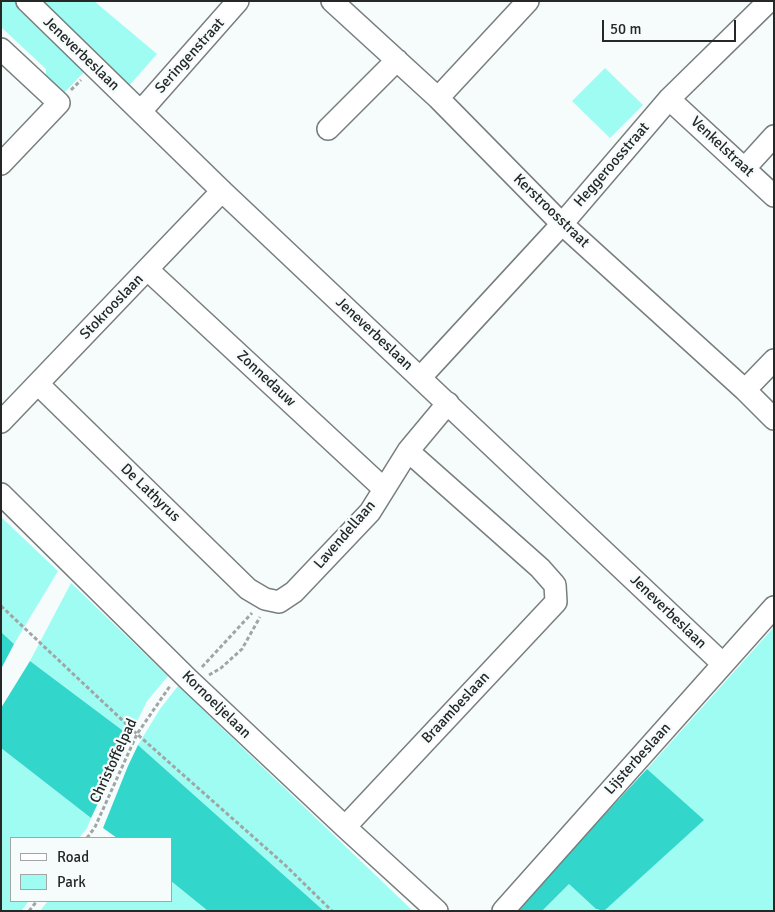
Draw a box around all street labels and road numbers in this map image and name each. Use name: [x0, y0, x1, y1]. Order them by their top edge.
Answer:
street label: Jeneverbeslaan: [39, 13, 123, 95]
street label: Seringenstraat: [152, 15, 228, 97]
street label: Venkelstraat: [687, 113, 757, 181]
street label: Heggeroosstraat: [570, 119, 654, 211]
street label: Kerstroosstraat: [509, 170, 593, 252]
street label: Stokrooslaan: [76, 271, 148, 343]
street label: Jeneverbeslaan: [332, 294, 416, 374]
street label: Zonnedauw: [233, 347, 299, 411]
street label: De Lathyrus: [116, 460, 184, 526]
street label: Lavendellaan: [310, 497, 380, 573]
street label: Jeneverbeslaan: [626, 571, 710, 653]
street label: Kornoeljelaan: [178, 667, 254, 743]
street label: Braambeslaan: [418, 669, 494, 747]
street label: Christoffelpad: [87, 716, 141, 806]
street label: Lijsterbeslaan: [601, 719, 675, 799]

